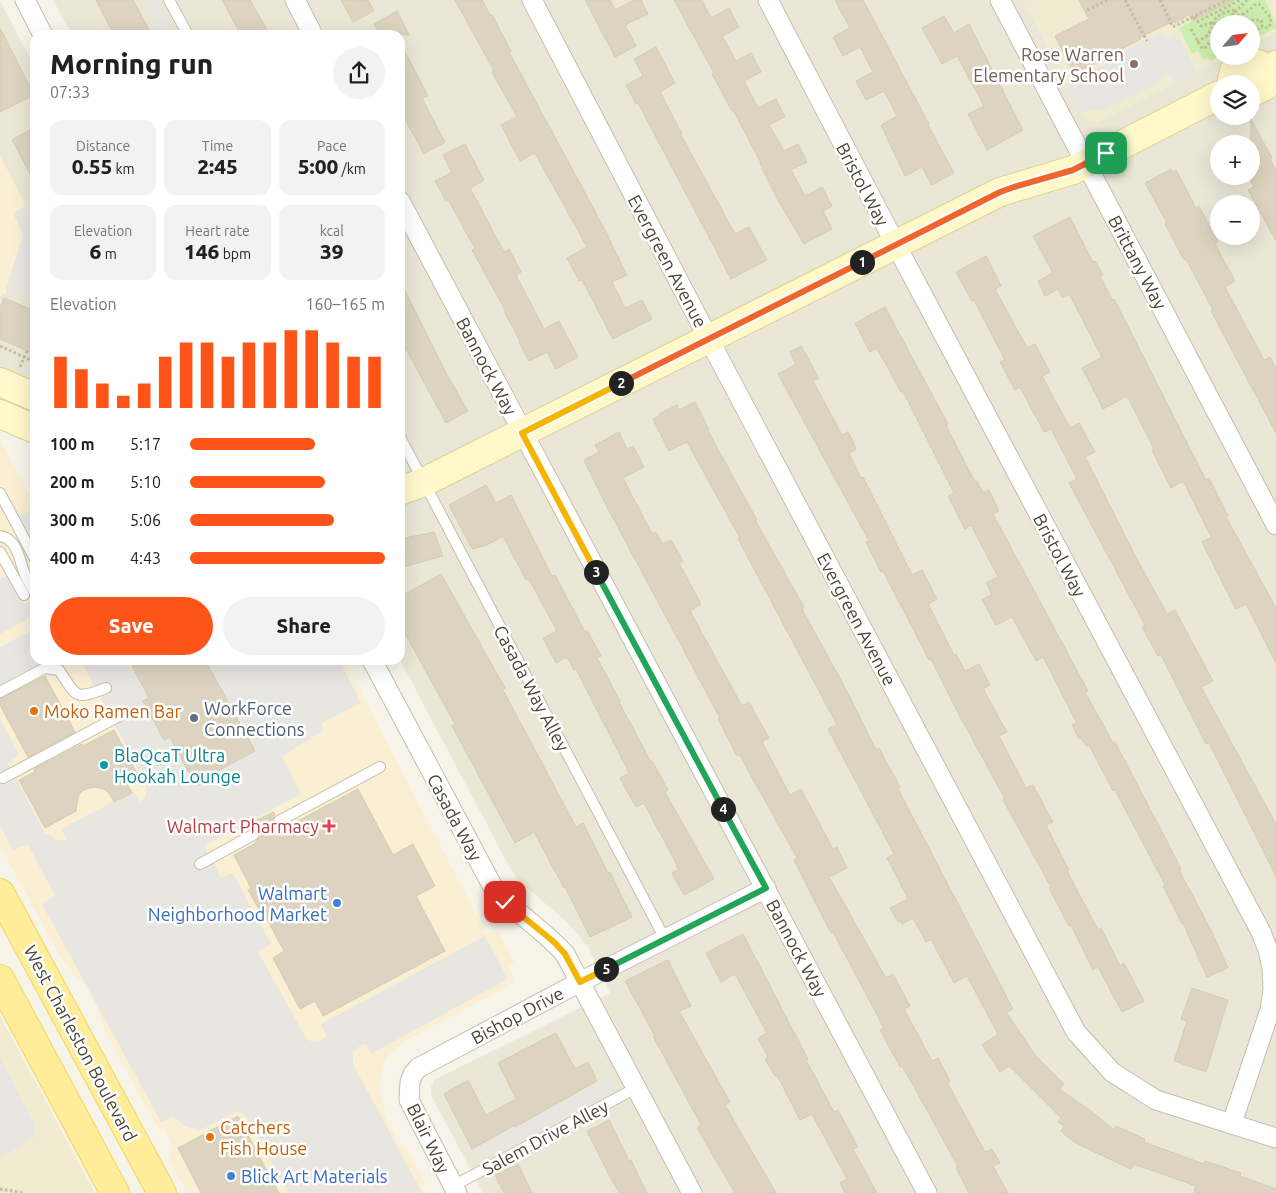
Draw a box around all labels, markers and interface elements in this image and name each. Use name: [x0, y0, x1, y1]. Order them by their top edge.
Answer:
north arrow: [1210, 15, 1260, 65]
map controls: [1210, 15, 1260, 245]
place label: Rose Warren Elementary School: [973, 44, 1124, 85]
button: share: [333, 47, 385, 99]
text: Morning run: [50, 48, 213, 79]
marker: Rose Warren Elementary School: [1128, 58, 1140, 70]
button: layers: [1210, 75, 1260, 125]
text: 07:33: [50, 83, 90, 101]
pin: [1085, 132, 1127, 174]
button: +: [1210, 135, 1260, 185]
text: Distance: [76, 138, 130, 154]
text: Time: [202, 138, 233, 154]
text: Pace: [317, 138, 347, 154]
street label: Bristol Way: [833, 139, 893, 229]
icon: arrive: [1092, 139, 1120, 167]
text: 0.55: [72, 154, 112, 178]
text: 2:45: [197, 154, 238, 178]
text: 5:00: [298, 154, 338, 178]
text: km: [112, 161, 135, 177]
text: /km: [338, 161, 366, 177]
street label: Evergreen Avenue: [625, 191, 711, 331]
button: −: [1210, 195, 1260, 245]
street label: Brittany Way: [1105, 212, 1171, 313]
text: Elevation: [74, 223, 132, 239]
text: Heart rate: [185, 223, 250, 239]
text: kcal: [320, 223, 344, 239]
text: 6: [90, 239, 101, 263]
text: 146: [184, 239, 219, 263]
text: 39: [320, 239, 344, 263]
text: m: [101, 246, 117, 262]
text: bpm: [219, 246, 251, 262]
pin: 1: [850, 250, 874, 274]
text: 1: [859, 254, 866, 270]
text: Elevation: [50, 295, 117, 313]
text: 160–165 m: [305, 295, 385, 313]
street label: Bannock Way: [453, 314, 521, 418]
pin: 2: [608, 370, 634, 396]
text: 2: [618, 375, 625, 391]
text: 100 m: [50, 435, 95, 453]
text: 5:17: [130, 435, 161, 453]
text: 200 m: [50, 473, 95, 491]
text: 5:10: [130, 473, 161, 491]
street label: Bristol Way: [1030, 510, 1090, 600]
text: 300 m: [50, 511, 95, 529]
text: 5:06: [130, 511, 161, 529]
text: 400 m: [50, 549, 95, 567]
text: 4:43: [130, 549, 161, 567]
street label: Evergreen Avenue: [814, 549, 900, 689]
pin: 3: [584, 560, 608, 584]
text: 3: [593, 564, 600, 580]
button: Save: [50, 597, 213, 655]
button: Share: [223, 597, 385, 655]
street label: Casada Way Alley: [490, 622, 574, 754]
place label: WorkForce Connections: [204, 698, 305, 739]
place label: Moko Ramen Bar: [44, 701, 182, 721]
marker: Moko Ramen Bar: [28, 705, 40, 717]
marker: WorkForce Connections: [188, 712, 200, 724]
place label: BlaQcaT Ultra Hookah Lounge: [114, 745, 241, 786]
marker: BlaQcaT Ultra Hookah Lounge: [98, 759, 110, 771]
street label: Casada Way: [424, 770, 486, 864]
pin: 4: [710, 796, 736, 822]
text: 4: [720, 801, 727, 817]
place label: Walmart Pharmacy: [167, 816, 319, 836]
marker: Walmart Pharmacy: [323, 820, 335, 832]
pin: [484, 881, 526, 923]
place label: Walmart Neighborhood Market: [148, 883, 327, 924]
icon: check: [491, 888, 519, 916]
street label: Bannock Way: [763, 896, 831, 1000]
marker: Walmart Neighborhood Market: [331, 897, 343, 909]
street label: West Charleston Boulevard: [21, 941, 141, 1145]
pin: 5: [594, 956, 618, 982]
text: 5: [603, 961, 610, 977]
street label: Bishop Drive: [467, 982, 567, 1048]
street label: Salem Drive Alley: [479, 1095, 612, 1179]
street label: Blair Way: [404, 1100, 455, 1176]
place label: Catchers Fish House: [220, 1117, 307, 1158]
marker: Catchers Fish House: [204, 1131, 216, 1143]
place label: Blick Art Materials: [241, 1166, 388, 1186]
marker: Blick Art Materials: [225, 1170, 237, 1182]

